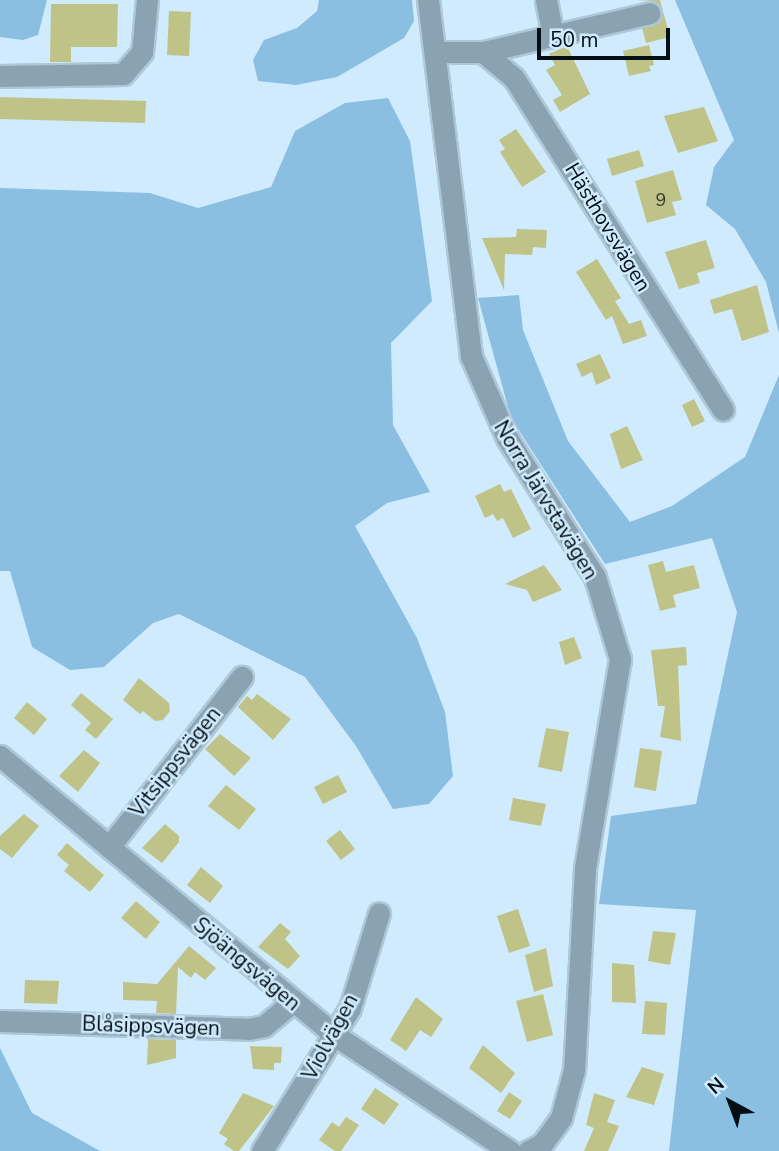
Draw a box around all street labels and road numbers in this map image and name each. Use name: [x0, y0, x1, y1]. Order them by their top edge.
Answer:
street label: Hästhovsvägen: [560, 158, 656, 296]
street label: Norra Järvstavägen: [489, 416, 603, 584]
street label: Vitsippsvägen: [124, 702, 226, 822]
street label: Sjöängsvägen: [188, 912, 306, 1016]
street label: Violvägen: [297, 990, 363, 1084]
street label: Blåsippsvägen: [82, 1011, 220, 1041]

